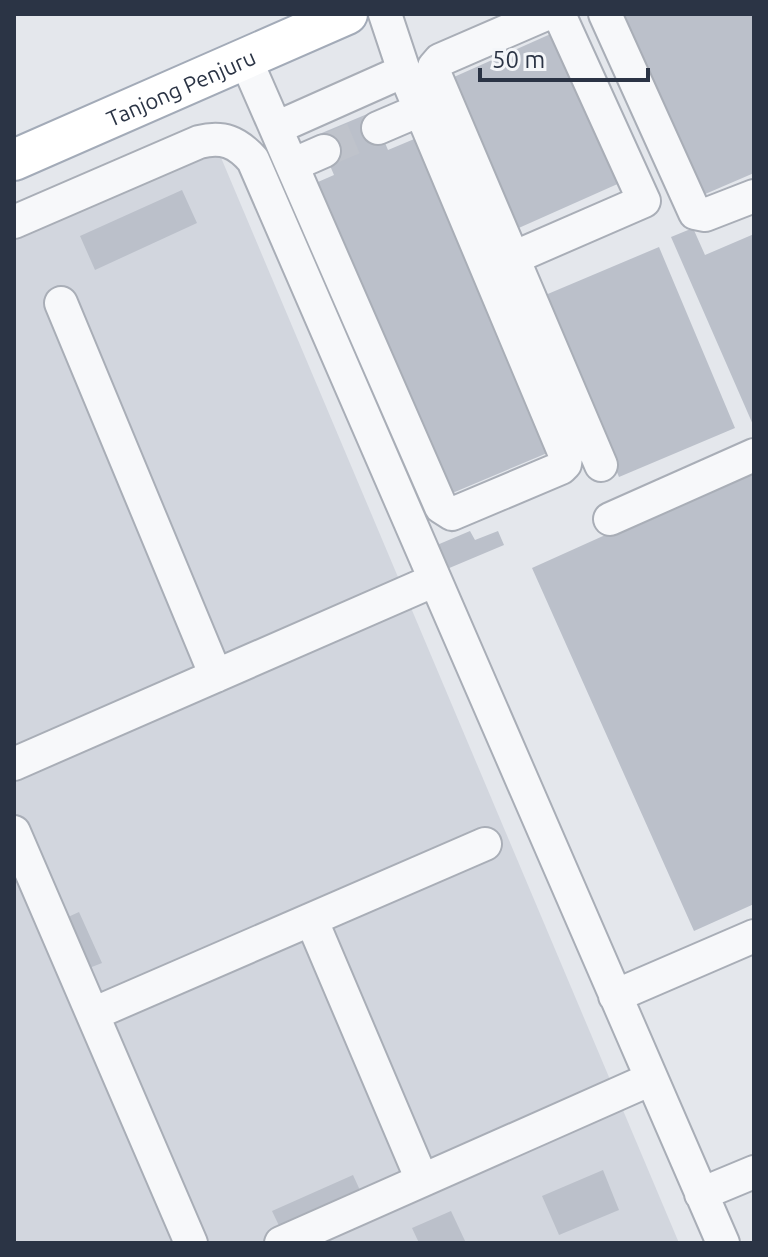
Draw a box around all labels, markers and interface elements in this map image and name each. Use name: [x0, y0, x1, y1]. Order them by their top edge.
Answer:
scale bar: [480, 32, 648, 82]
street label: Tanjong Penjuru: [102, 43, 259, 130]
text: 50 m: [492, 46, 545, 73]

